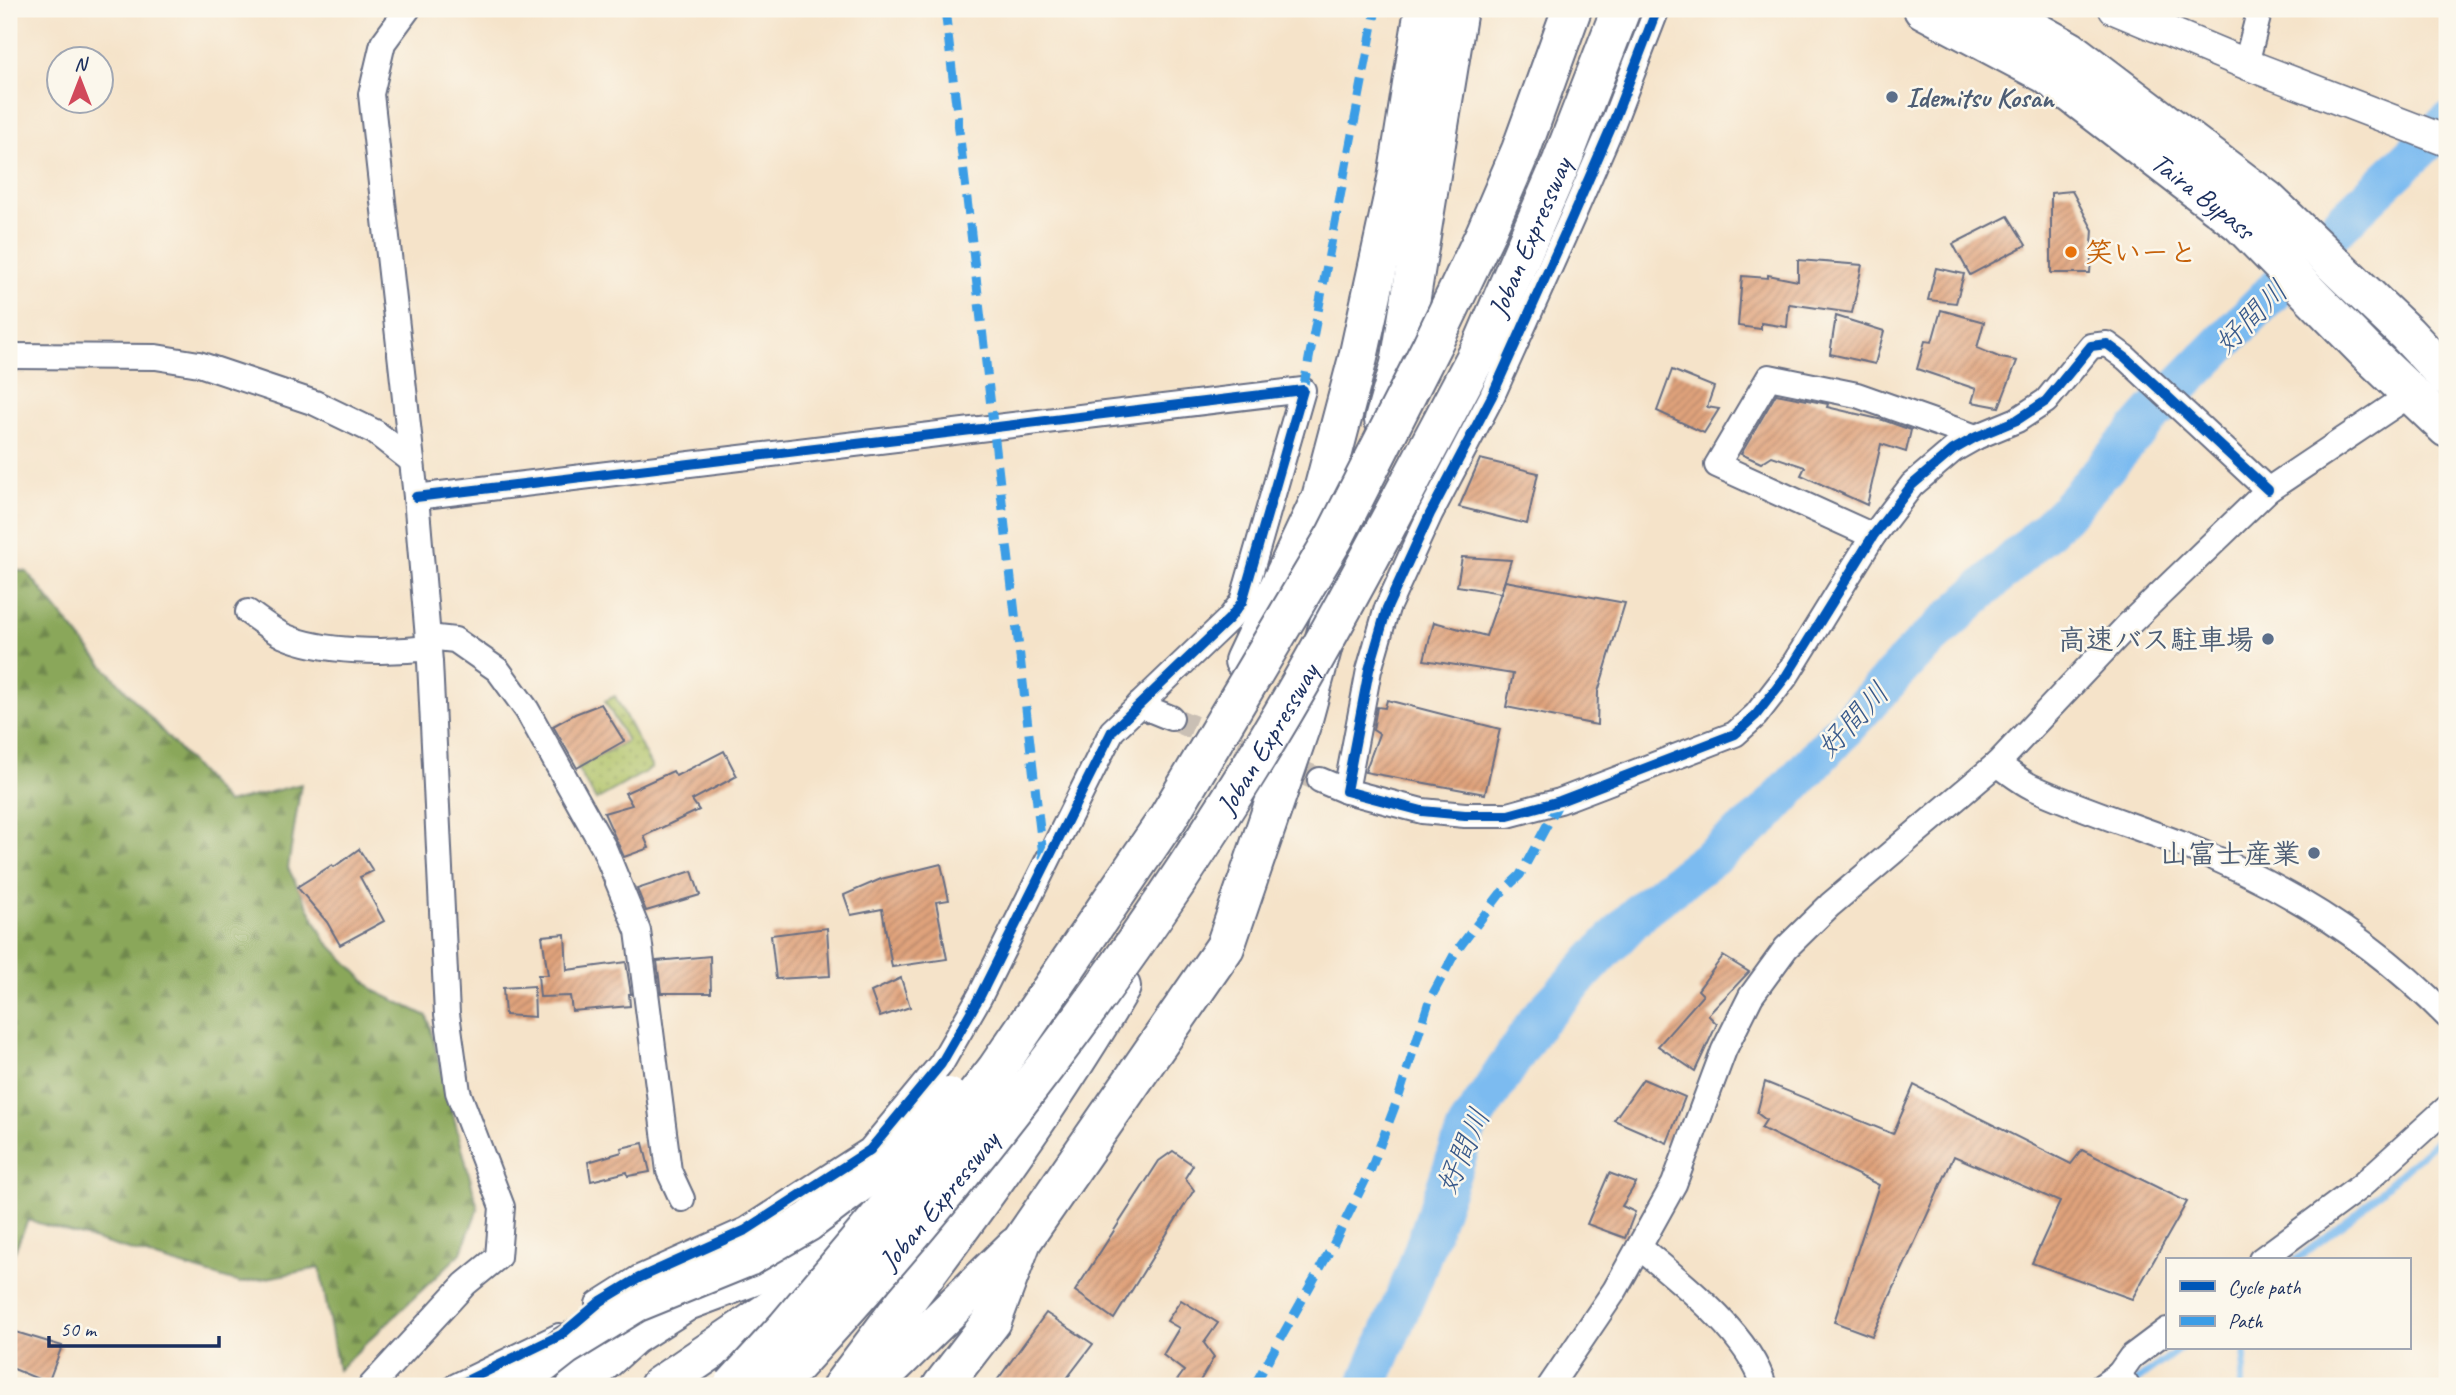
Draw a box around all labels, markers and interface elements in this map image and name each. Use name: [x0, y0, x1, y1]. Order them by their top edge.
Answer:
north arrow: [46, 46, 116, 116]
text: N: [74, 52, 89, 76]
place label: Idemitsu Kosan: [1906, 80, 2056, 115]
marker: Idemitsu Kosan: [1884, 89, 1900, 105]
street label: Taira Bypass: [2144, 144, 2265, 248]
street label: Joban Expressway: [1479, 150, 1580, 324]
place label: 笑いーと: [2085, 235, 2197, 270]
marker: 笑いーと: [2063, 244, 2079, 260]
water label: 好間川: [2206, 272, 2296, 362]
place label: 高速バス駐車場: [2058, 622, 2254, 657]
marker: 高速バス駐車場: [2260, 631, 2276, 647]
street label: Joban Expressway: [1208, 655, 1327, 822]
water label: 好間川: [1808, 674, 1898, 766]
place label: 山富士産業: [2160, 836, 2300, 871]
marker: 山富士産業: [2306, 845, 2322, 861]
water label: 好間川: [1427, 1102, 1499, 1200]
street label: Joban Expressway: [870, 1122, 1008, 1279]
legend: [2166, 1258, 2410, 1350]
text: Cycle path: [2228, 1274, 2301, 1300]
scale bar: [49, 1304, 219, 1348]
text: Path: [2228, 1308, 2264, 1334]
text: 50 m: [60, 1316, 98, 1342]

